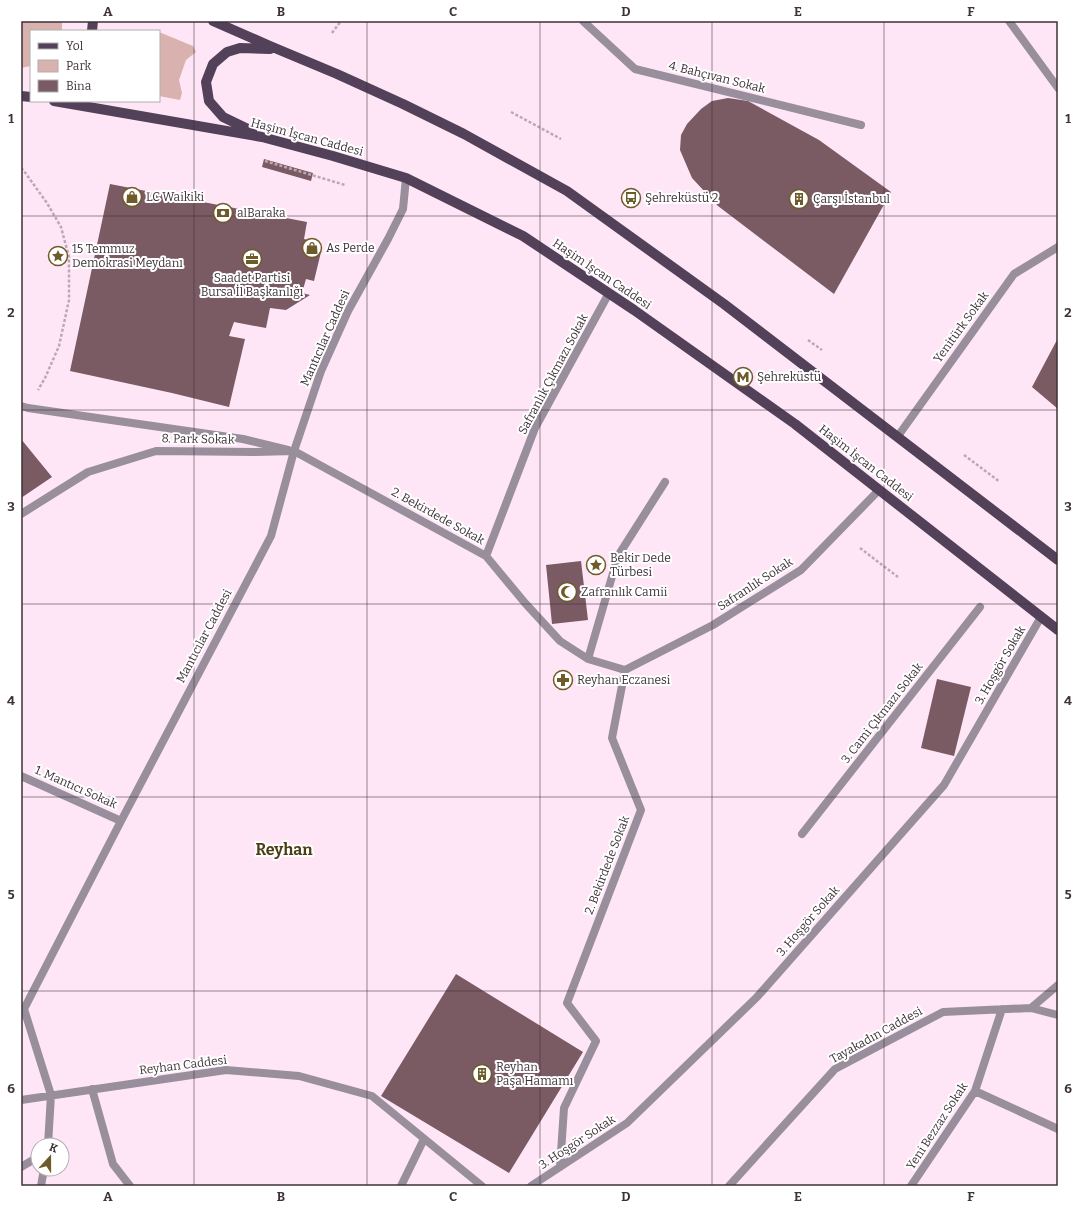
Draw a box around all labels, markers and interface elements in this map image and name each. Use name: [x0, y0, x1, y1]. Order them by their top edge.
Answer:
text: A: [103, 4, 113, 19]
text: B: [277, 4, 285, 19]
text: C: [449, 4, 457, 19]
text: D: [621, 4, 631, 19]
text: E: [794, 4, 802, 19]
text: F: [967, 4, 975, 19]
legend: [30, 30, 160, 102]
text: Yol: [66, 39, 84, 53]
street label: 4. Bahçıvan Sokak: [667, 58, 767, 96]
text: Park: [66, 59, 92, 73]
text: Bina: [66, 79, 92, 93]
text: 1: [8, 111, 14, 126]
text: 1: [1065, 111, 1071, 126]
street label: Haşim İşcan Caddesi: [249, 114, 365, 159]
shop icon: LC Waikiki: [121, 186, 143, 208]
bus stop icon: Şehreküstü 2: [620, 187, 642, 209]
building icon: Çarşı İstanbul: [788, 188, 810, 210]
place label: LC Waikiki: [146, 190, 205, 204]
place label: Şehreküstü 2: [645, 191, 718, 205]
place label: Çarşı İstanbul: [813, 191, 891, 206]
bank icon: alBaraka: [212, 202, 234, 224]
place label: alBaraka: [237, 206, 286, 220]
street label: Haşim İşcan Caddesi: [550, 235, 655, 312]
shop icon: As Perde: [301, 237, 323, 259]
place label: As Perde: [326, 241, 375, 255]
place label: 15 Temmuz Demokrasi Meydanı: [72, 242, 183, 270]
place icon: 15 Temmuz Demokrasi Meydanı: [47, 245, 69, 267]
office icon: Saadet Partisi Bursa İl Başkanlığı: [241, 248, 263, 270]
place label: Saadet Partisi Bursa İl Başkanlığı: [201, 271, 304, 299]
street label: Mantıcılar Caddesi: [297, 287, 353, 388]
street label: Yenitürk Sokak: [931, 289, 992, 365]
text: 2: [7, 305, 15, 320]
text: 2: [1064, 305, 1072, 320]
street label: Safranlık Çıkmazı Sokak: [515, 311, 591, 437]
metro station icon: Şehreküstü: [732, 366, 754, 388]
place label: Şehreküstü: [757, 370, 822, 384]
street label: Haşim İşcan Caddesi: [816, 421, 917, 504]
street label: 8. Park Sokak: [161, 431, 235, 447]
street label: 2. Bekirdede Sokak: [389, 485, 487, 548]
text: 3: [7, 499, 15, 514]
text: 3: [1064, 499, 1072, 514]
place label: Bekir Dede Türbesi: [610, 551, 671, 579]
place icon: Bekir Dede Türbesi: [585, 554, 607, 576]
street label: Safranlık Sokak: [715, 554, 795, 614]
mosque icon: Zafranlık Camii: [556, 581, 578, 603]
place label: Zafranlık Camii: [581, 585, 668, 599]
street label: Mantıcılar Caddesi: [173, 586, 235, 685]
street label: 3. Hoşgör Sokak: [972, 623, 1028, 707]
street label: 3. Cami Çıkmazı Sokak: [838, 660, 926, 766]
pharmacy icon: Reyhan Eczanesi: [552, 669, 574, 691]
place label: Reyhan Eczanesi: [577, 673, 671, 687]
text: 4: [7, 693, 15, 708]
text: 4: [1064, 693, 1072, 708]
street label: 1. Mantıcı Sokak: [33, 763, 119, 811]
street label: 2. Bekirdede Sokak: [582, 814, 632, 916]
district label: Reyhan: [255, 840, 313, 859]
street label: 3. Hoşgör Sokak: [774, 883, 842, 959]
text: 5: [7, 887, 15, 902]
text: 5: [1064, 887, 1072, 902]
street label: Tayakadın Caddesi: [828, 1004, 925, 1066]
street label: Reyhan Caddesi: [138, 1053, 228, 1077]
place label: Reyhan Paşa Hamamı: [496, 1060, 574, 1088]
building icon: Reyhan Paşa Hamamı: [471, 1063, 493, 1085]
street label: Yeni Bezzaz Sokak: [904, 1080, 971, 1172]
text: 6: [7, 1081, 15, 1096]
text: 6: [1064, 1081, 1072, 1096]
street label: 3. Hoşgör Sokak: [536, 1112, 618, 1172]
north arrow: [30, 1137, 70, 1177]
text: K: [47, 1141, 60, 1156]
text: A: [103, 1189, 113, 1204]
text: B: [277, 1189, 285, 1204]
text: C: [449, 1189, 457, 1204]
text: D: [621, 1189, 631, 1204]
text: E: [794, 1189, 802, 1204]
text: F: [967, 1189, 975, 1204]

